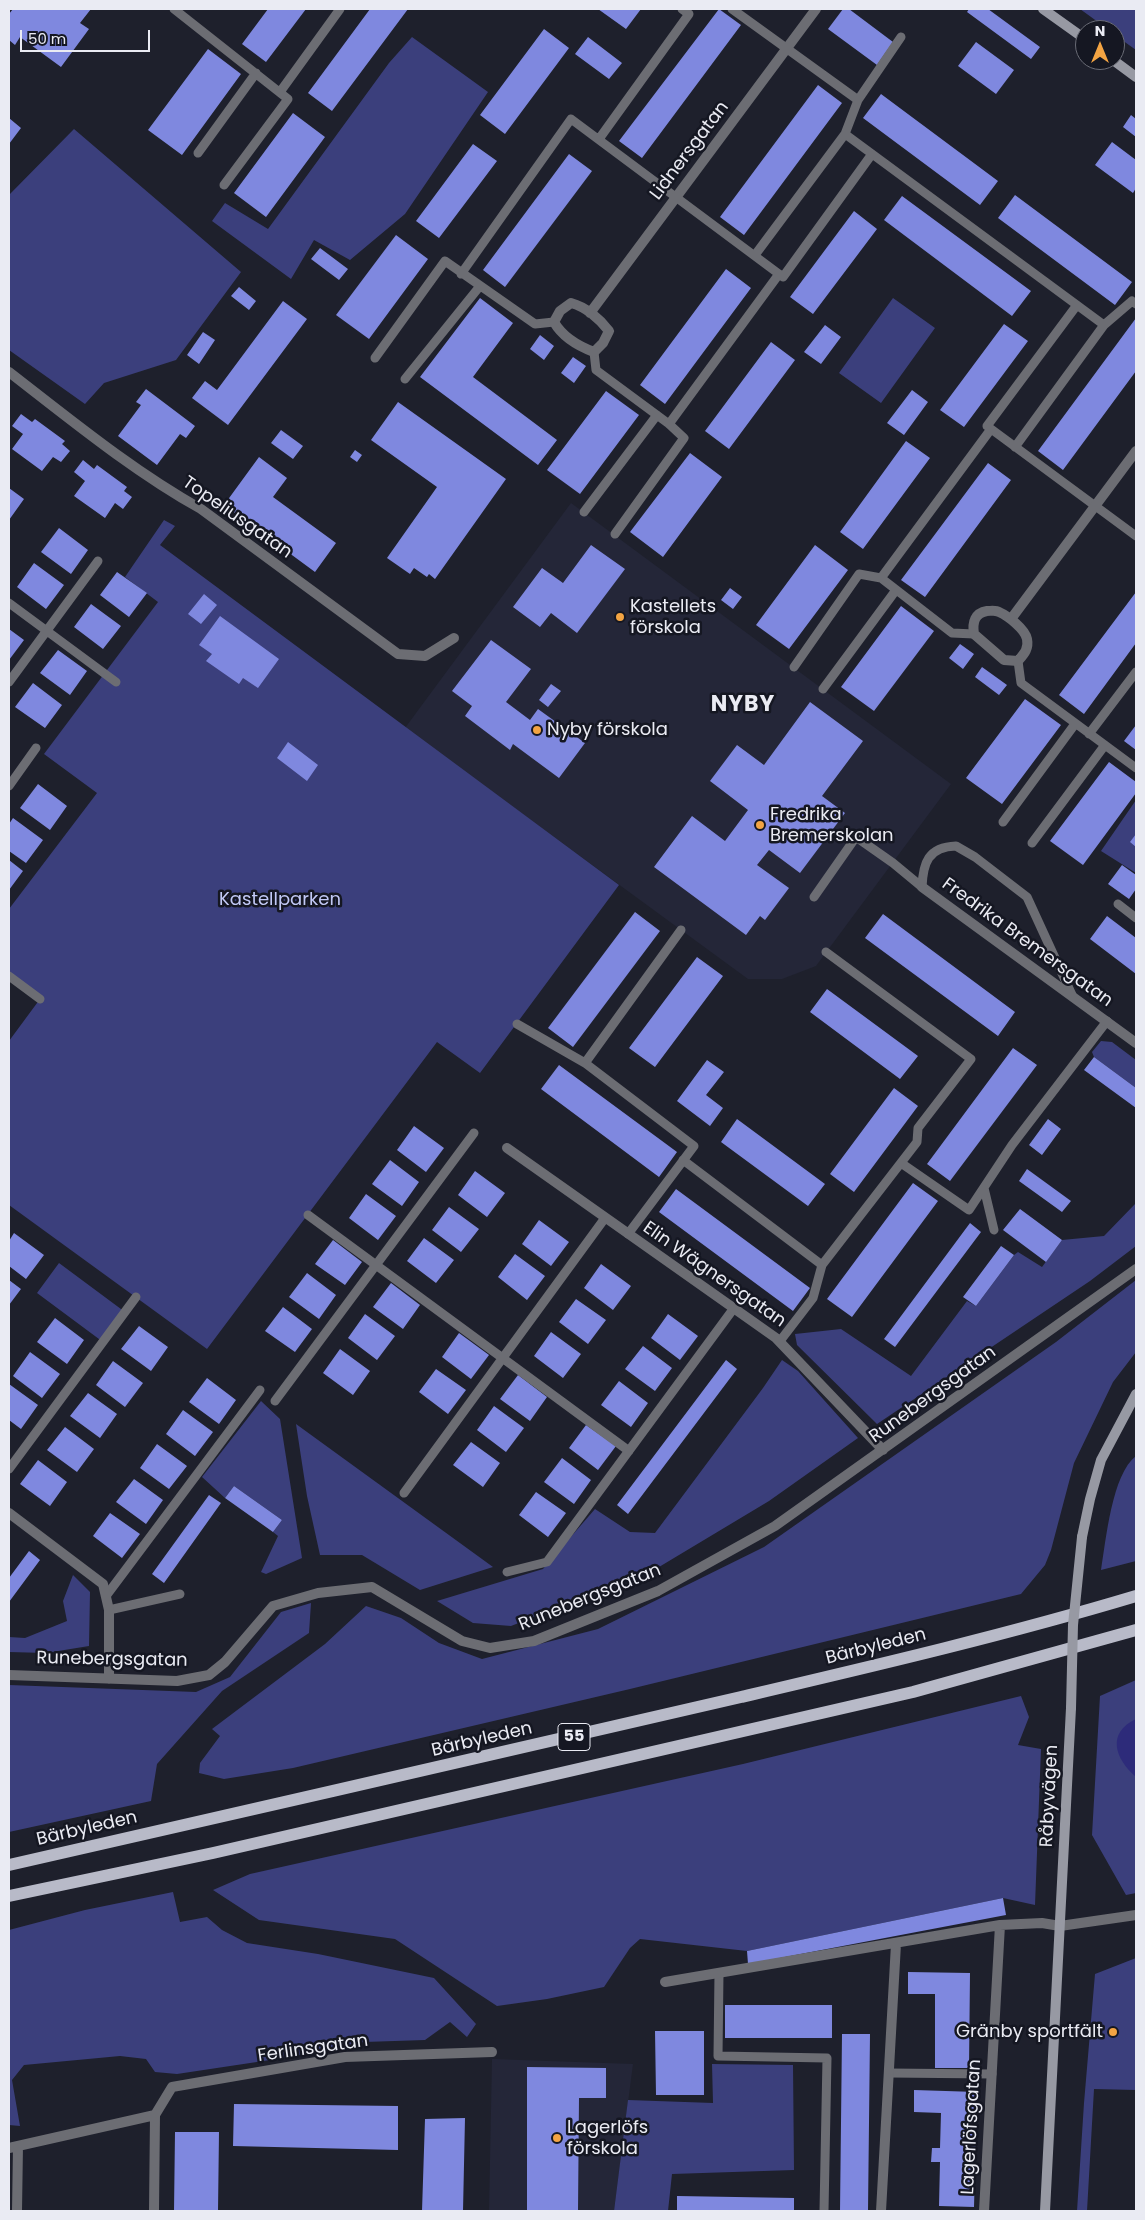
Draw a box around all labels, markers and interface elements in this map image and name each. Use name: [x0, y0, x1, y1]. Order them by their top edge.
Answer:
scale bar: [22, 20, 152, 52]
north arrow: [1075, 20, 1125, 70]
text: N: [1095, 21, 1105, 41]
text: 50 m: [28, 28, 66, 49]
street label: Lidnersgatan: [646, 97, 734, 205]
street label: Topeliusgatan: [178, 472, 296, 564]
place label: Kastellets förskola: [630, 596, 716, 638]
marker: Kastellets förskola: [614, 611, 626, 623]
district label: NYBY: [710, 692, 776, 718]
place label: Nyby förskola: [547, 719, 668, 741]
marker: Nyby förskola: [531, 724, 543, 736]
place label: Fredrika Bremerskolan: [770, 804, 894, 846]
marker: Fredrika Bremerskolan: [754, 819, 766, 831]
street label: Fredrika Bremersgatan: [937, 874, 1117, 1012]
park label: Kastellparken: [219, 889, 341, 911]
street label: Elin Wägnersgatan: [638, 1217, 790, 1333]
street label: Runebergsgatan: [865, 1342, 1001, 1448]
street label: Runebergsgatan: [516, 1560, 664, 1636]
street label: Bärbyleden: [824, 1624, 928, 1670]
street label: Runebergsgatan: [36, 1648, 188, 1672]
street label: Bärbyleden: [430, 1718, 534, 1762]
road number: 55: [558, 1724, 590, 1750]
street label: Råbyvägen: [1037, 1744, 1063, 1848]
street label: Bärbyleden: [35, 1807, 139, 1851]
place label: Gränby sportfält: [956, 2021, 1103, 2043]
marker: Gränby sportfält: [1107, 2026, 1119, 2038]
street label: Ferlinsgatan: [256, 2031, 370, 2067]
street label: Lagerlöfsgatan: [958, 2059, 986, 2195]
place label: Lagerlöfs förskola: [567, 2117, 648, 2160]
marker: Lagerlöfs förskola: [551, 2132, 563, 2144]

